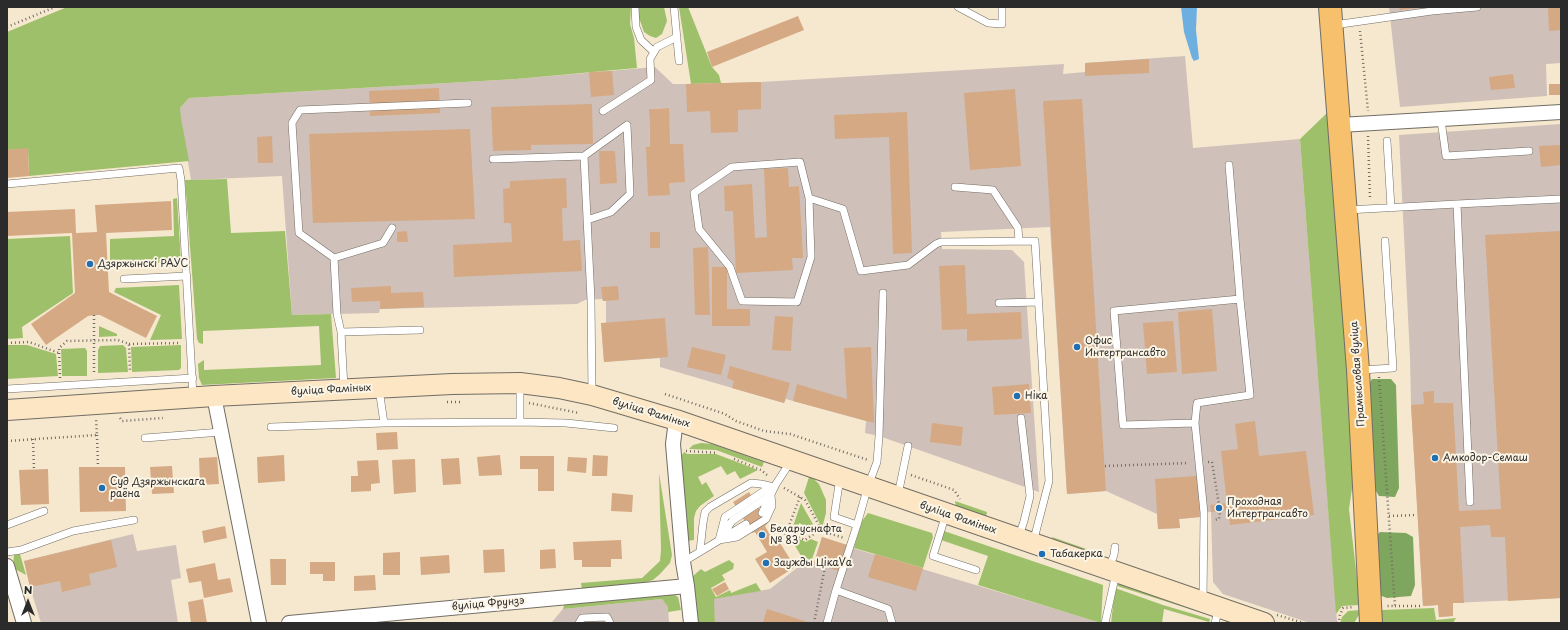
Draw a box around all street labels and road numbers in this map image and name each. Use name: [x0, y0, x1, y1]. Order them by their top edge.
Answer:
street label: Прамысловая вуліца: [1348, 321, 1368, 427]
street label: вуліца Фаміных: [291, 382, 371, 398]
street label: вуліца Фаміных: [611, 395, 691, 431]
street label: вуліца Фаміных: [918, 499, 998, 537]
street label: вуліца Фрунзэ: [451, 595, 525, 613]

